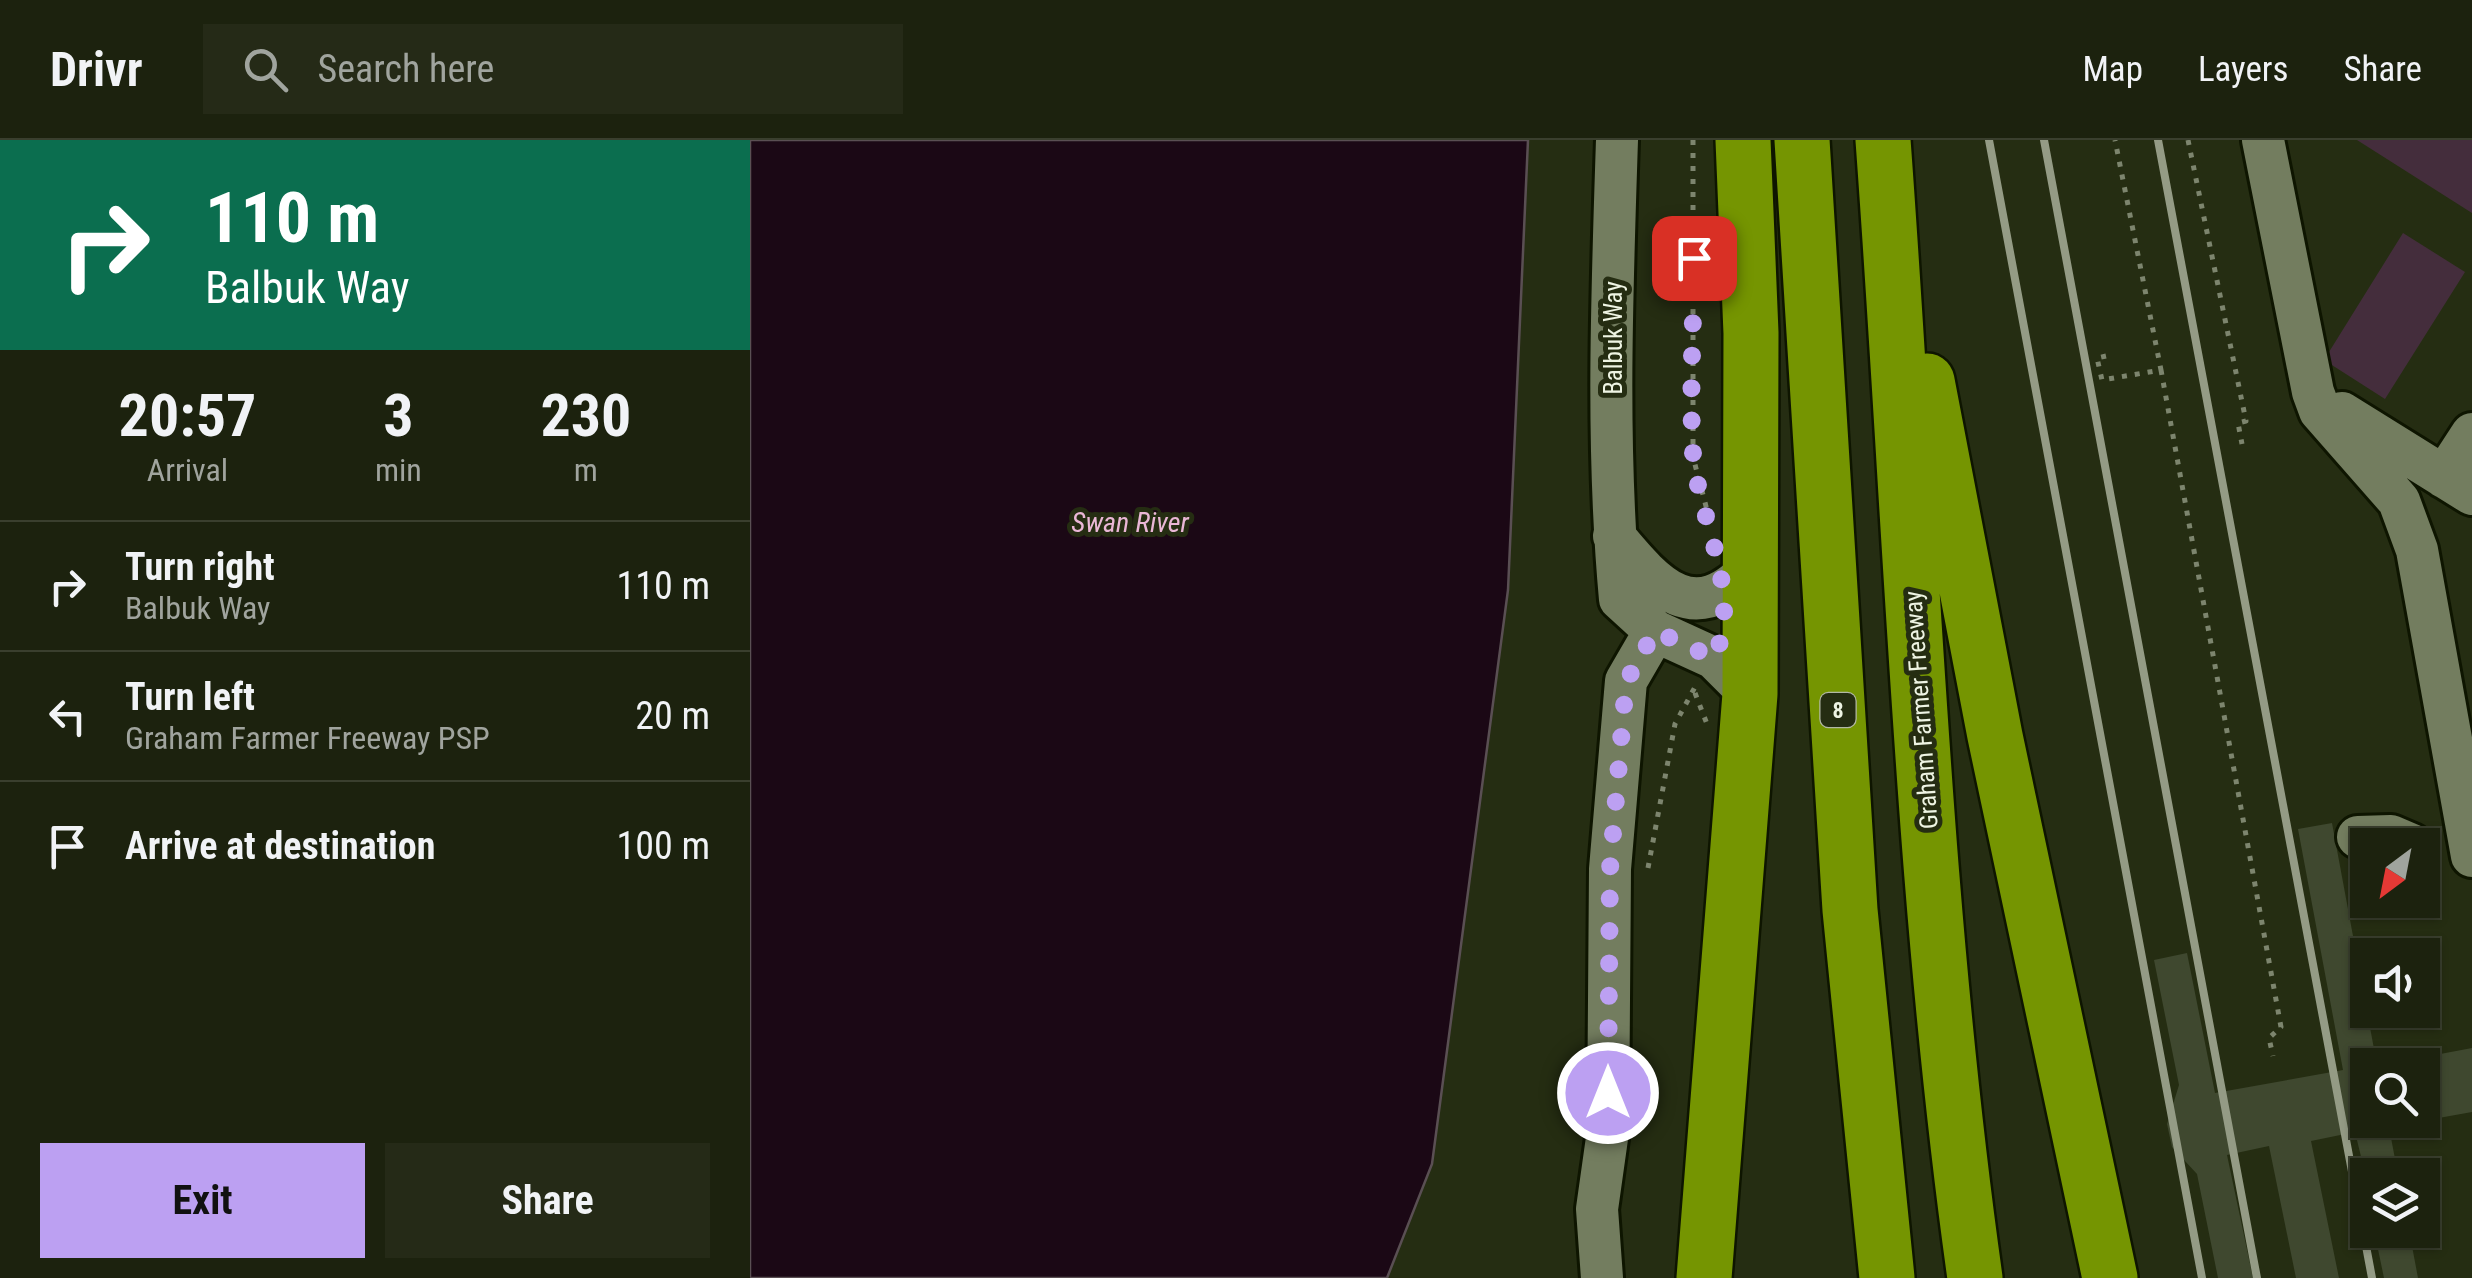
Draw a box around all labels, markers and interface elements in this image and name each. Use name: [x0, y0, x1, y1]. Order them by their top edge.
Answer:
search box: [203, 24, 903, 114]
text: Drivr: [50, 41, 143, 98]
icon: search: [238, 42, 293, 97]
text: Search here: [318, 47, 494, 91]
text: Map: [2082, 49, 2143, 90]
text: Layers: [2198, 49, 2288, 90]
text: Share: [2343, 49, 2422, 90]
text: 110 m: [205, 177, 379, 259]
icon: right: [40, 180, 170, 310]
pin: [1652, 216, 1737, 301]
icon: arrive: [1667, 231, 1722, 286]
text: Balbuk Way: [205, 261, 410, 314]
street label: Balbuk Way: [1599, 281, 1628, 395]
text: 20:57: [119, 380, 256, 451]
text: 3: [383, 380, 414, 451]
text: 230: [540, 380, 631, 451]
text: Arrival: [147, 451, 228, 489]
text: min: [375, 451, 422, 489]
text: m: [574, 451, 598, 489]
water label: Swan River: [1071, 506, 1189, 539]
text: Turn right: [125, 545, 275, 589]
icon: right: [40, 559, 95, 614]
text: 110 m: [616, 564, 710, 608]
text: Balbuk Way: [125, 589, 270, 627]
street label: Graham Farmer Freeway: [1898, 590, 1944, 830]
text: Turn left: [125, 675, 255, 719]
icon: left: [40, 689, 95, 744]
road number: 8: [1820, 693, 1856, 727]
text: 20 m: [635, 694, 710, 738]
text: Graham Farmer Freeway PSP: [125, 719, 490, 757]
icon: arrive: [40, 819, 95, 874]
text: Arrive at destination: [125, 824, 435, 868]
text: 100 m: [616, 824, 710, 868]
north arrow: [2350, 828, 2440, 918]
map controls: [2350, 828, 2440, 1248]
button: sound: [2350, 938, 2440, 1028]
position arrow: [1556, 1041, 1660, 1145]
button: search: [2350, 1048, 2440, 1138]
button: Exit: [40, 1143, 365, 1258]
button: Share: [385, 1143, 710, 1258]
button: layers: [2350, 1158, 2440, 1248]

